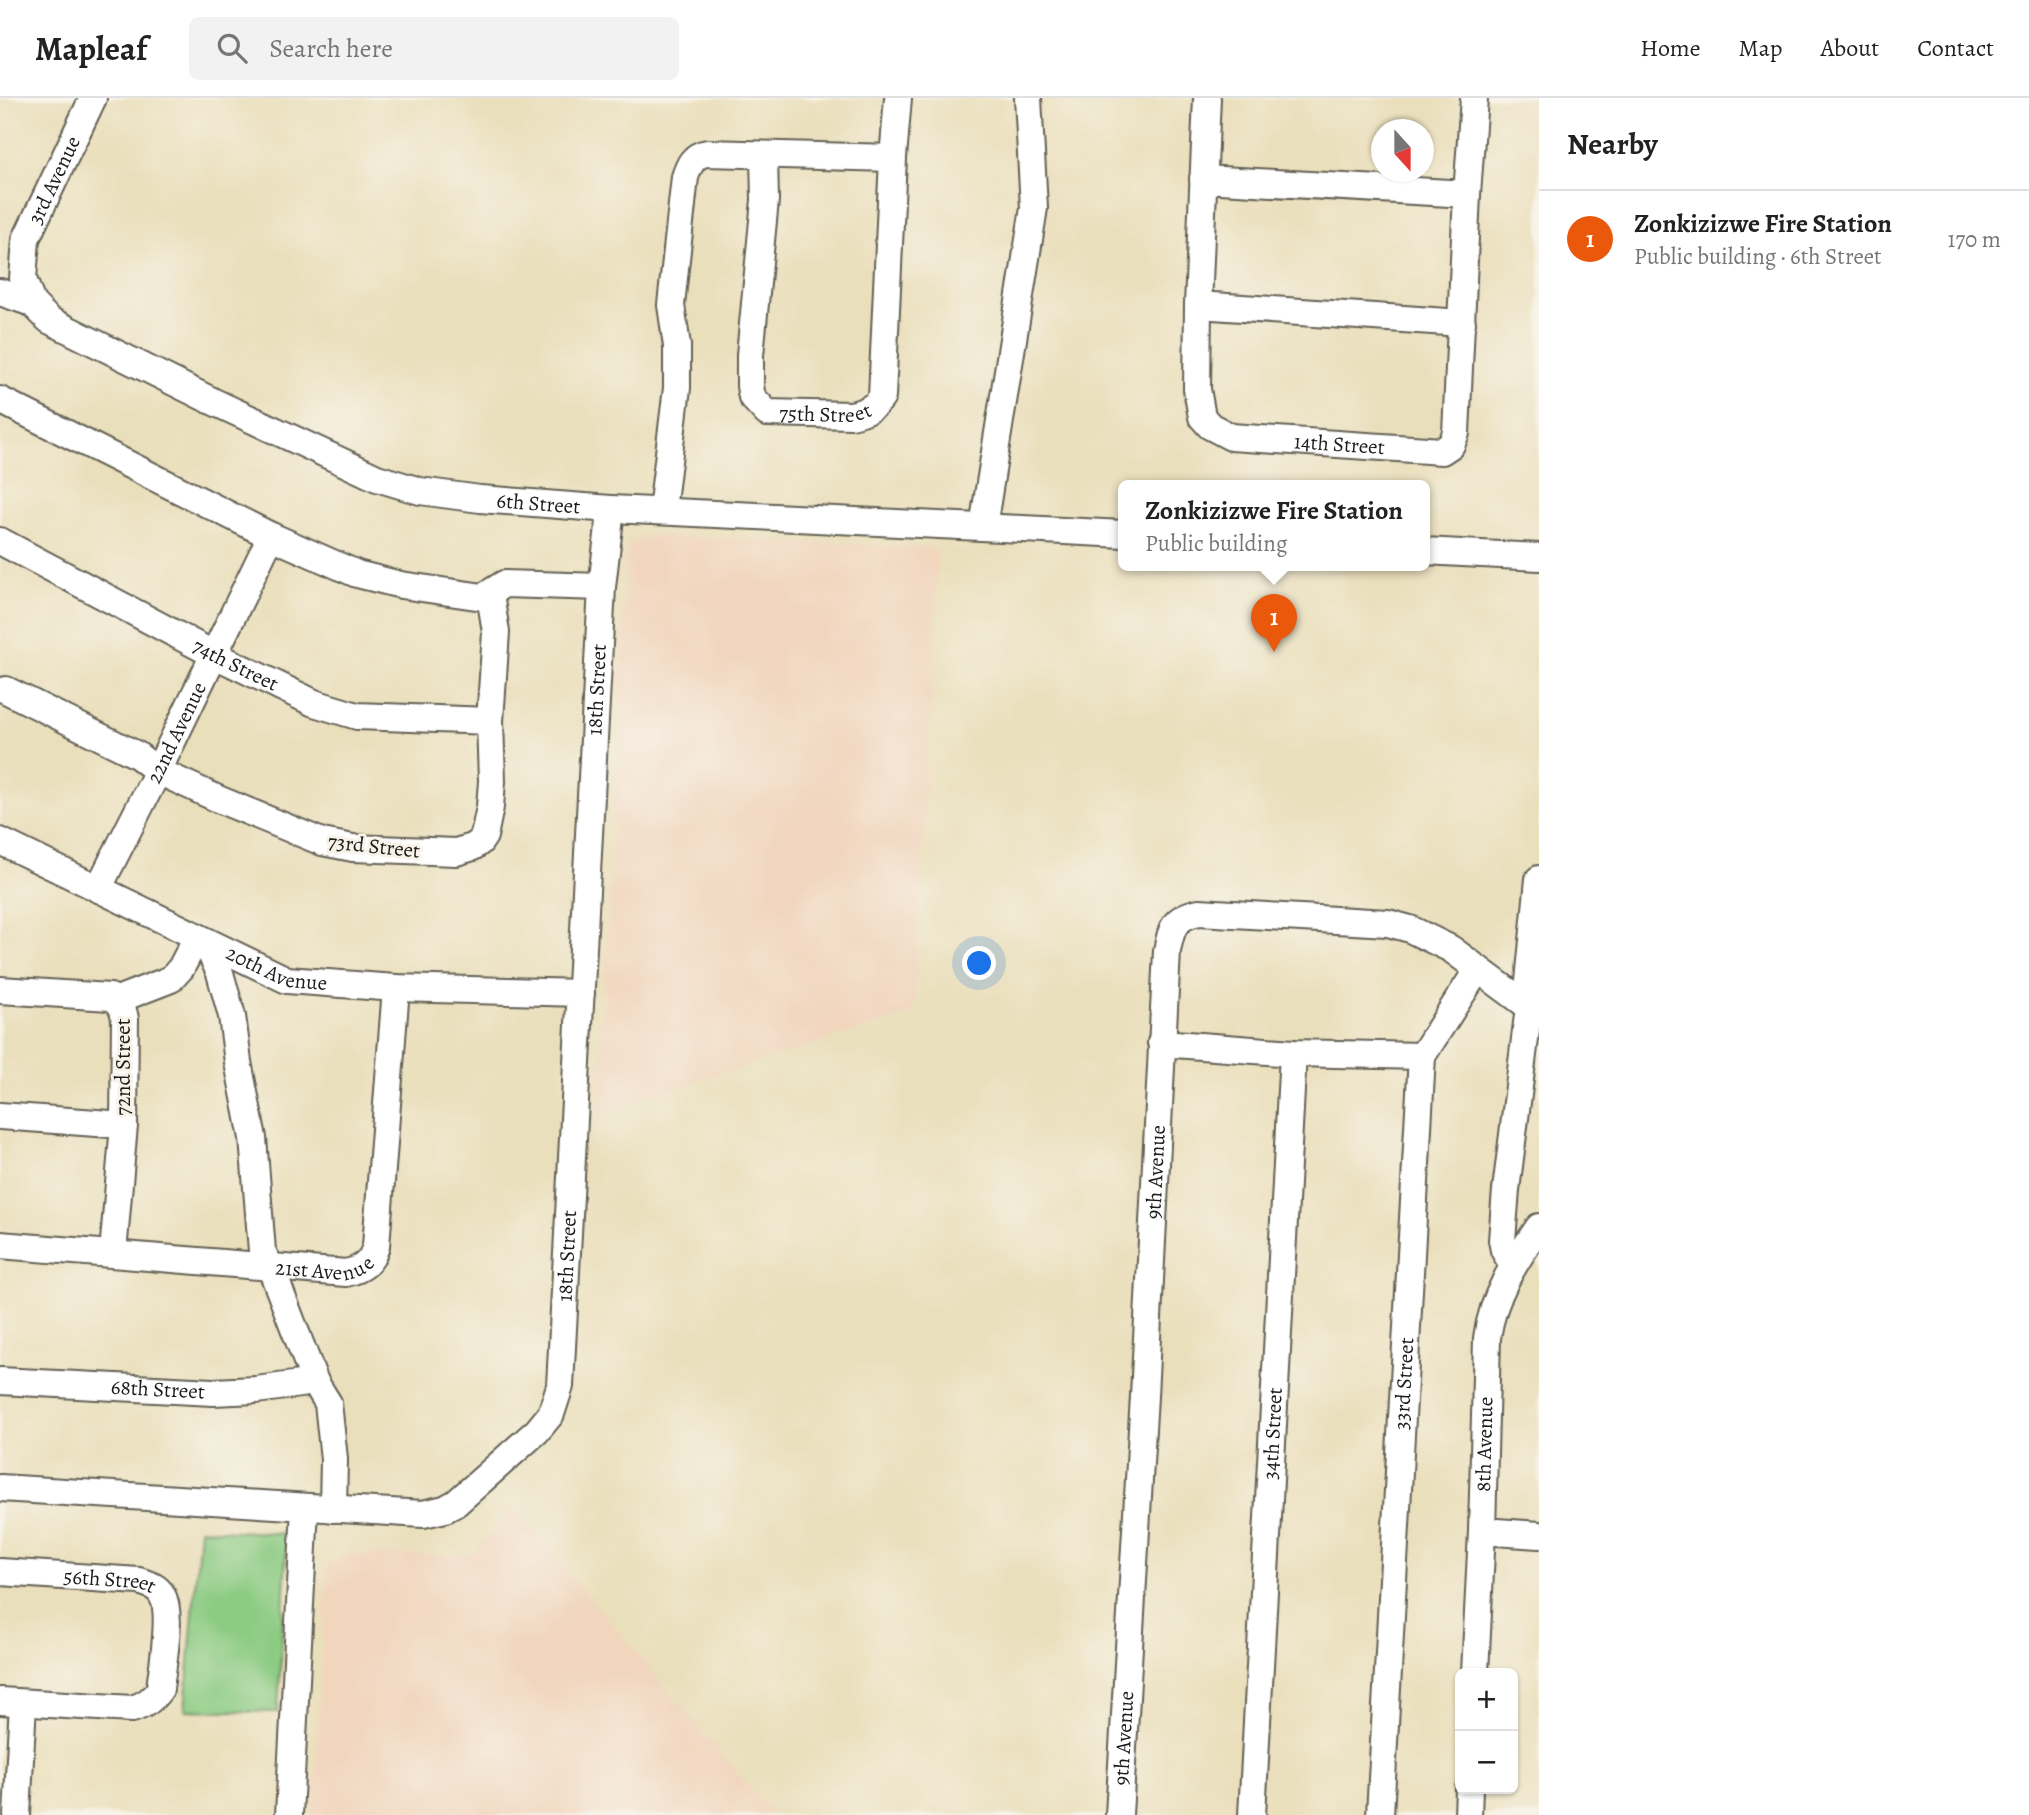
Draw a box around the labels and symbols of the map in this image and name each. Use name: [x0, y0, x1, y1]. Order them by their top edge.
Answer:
north arrow: [1371, 119, 1434, 182]
street label: 3rd Avenue: [21, 131, 87, 229]
street label: 75th Street: [779, 396, 876, 429]
street label: 14th Street: [1293, 427, 1386, 461]
street label: 6th Street: [496, 486, 581, 521]
pin: 1: [1251, 594, 1297, 652]
street label: 74th Street: [188, 632, 283, 698]
street label: 18th Street: [580, 643, 613, 736]
street label: 22nd Avenue: [140, 677, 213, 788]
street label: 73rd Street: [327, 827, 422, 865]
street label: 20th Avenue: [222, 939, 328, 997]
your location: [962, 946, 996, 980]
street label: 72nd Street: [109, 1018, 137, 1116]
street label: 9th Avenue: [1139, 1124, 1172, 1220]
street label: 18th Street: [550, 1209, 583, 1302]
street label: 21st Avenue: [274, 1250, 380, 1287]
street label: 33rd Street: [1387, 1337, 1420, 1431]
street label: 68th Street: [110, 1373, 205, 1406]
street label: 34th Street: [1256, 1387, 1289, 1480]
street label: 8th Avenue: [1469, 1396, 1499, 1492]
street label: 56th Street: [63, 1562, 161, 1600]
street label: 9th Avenue: [1107, 1690, 1140, 1786]

